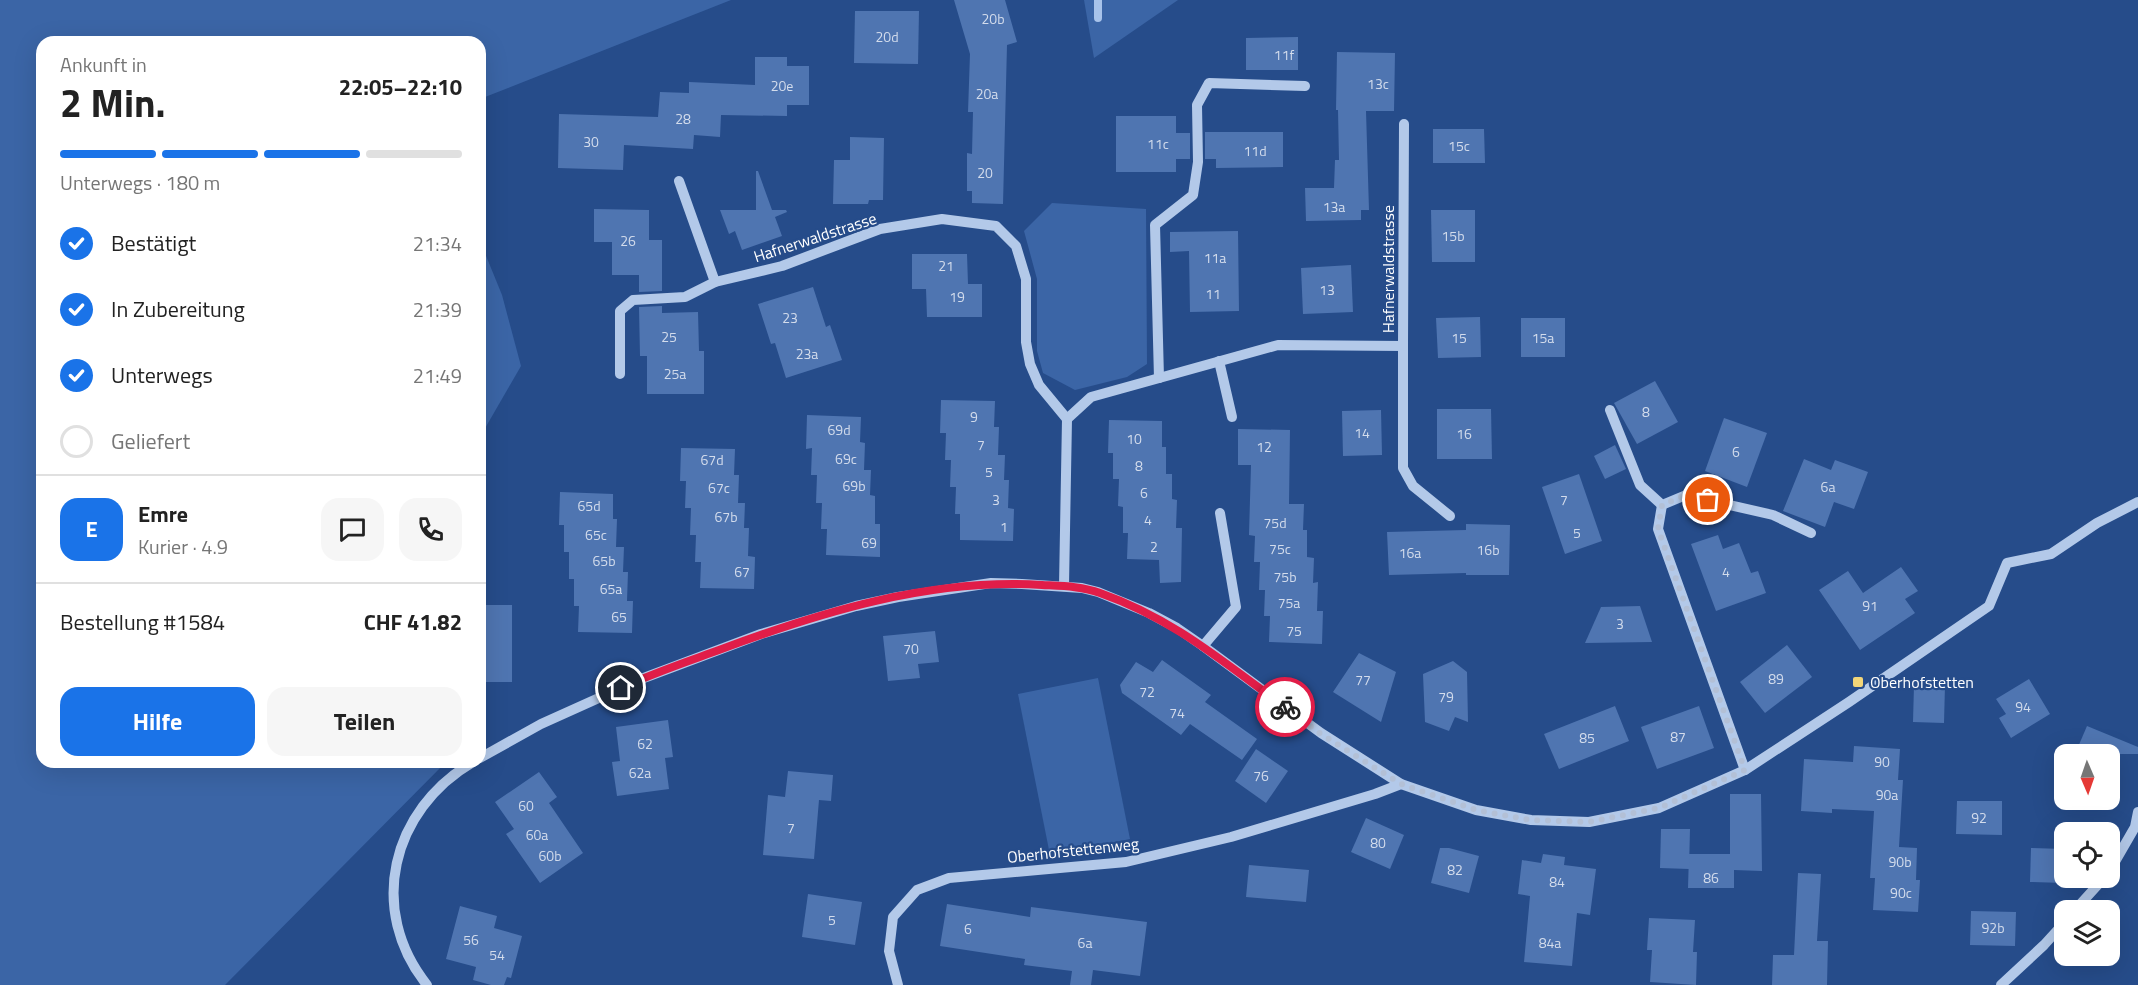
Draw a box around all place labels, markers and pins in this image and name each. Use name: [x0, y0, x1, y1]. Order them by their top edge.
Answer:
pin: [1682, 474, 1733, 525]
pin: [595, 662, 646, 713]
place label: Oberhofstetten: [1870, 670, 1974, 694]
marker: Oberhofstetten: [1851, 675, 1865, 689]

